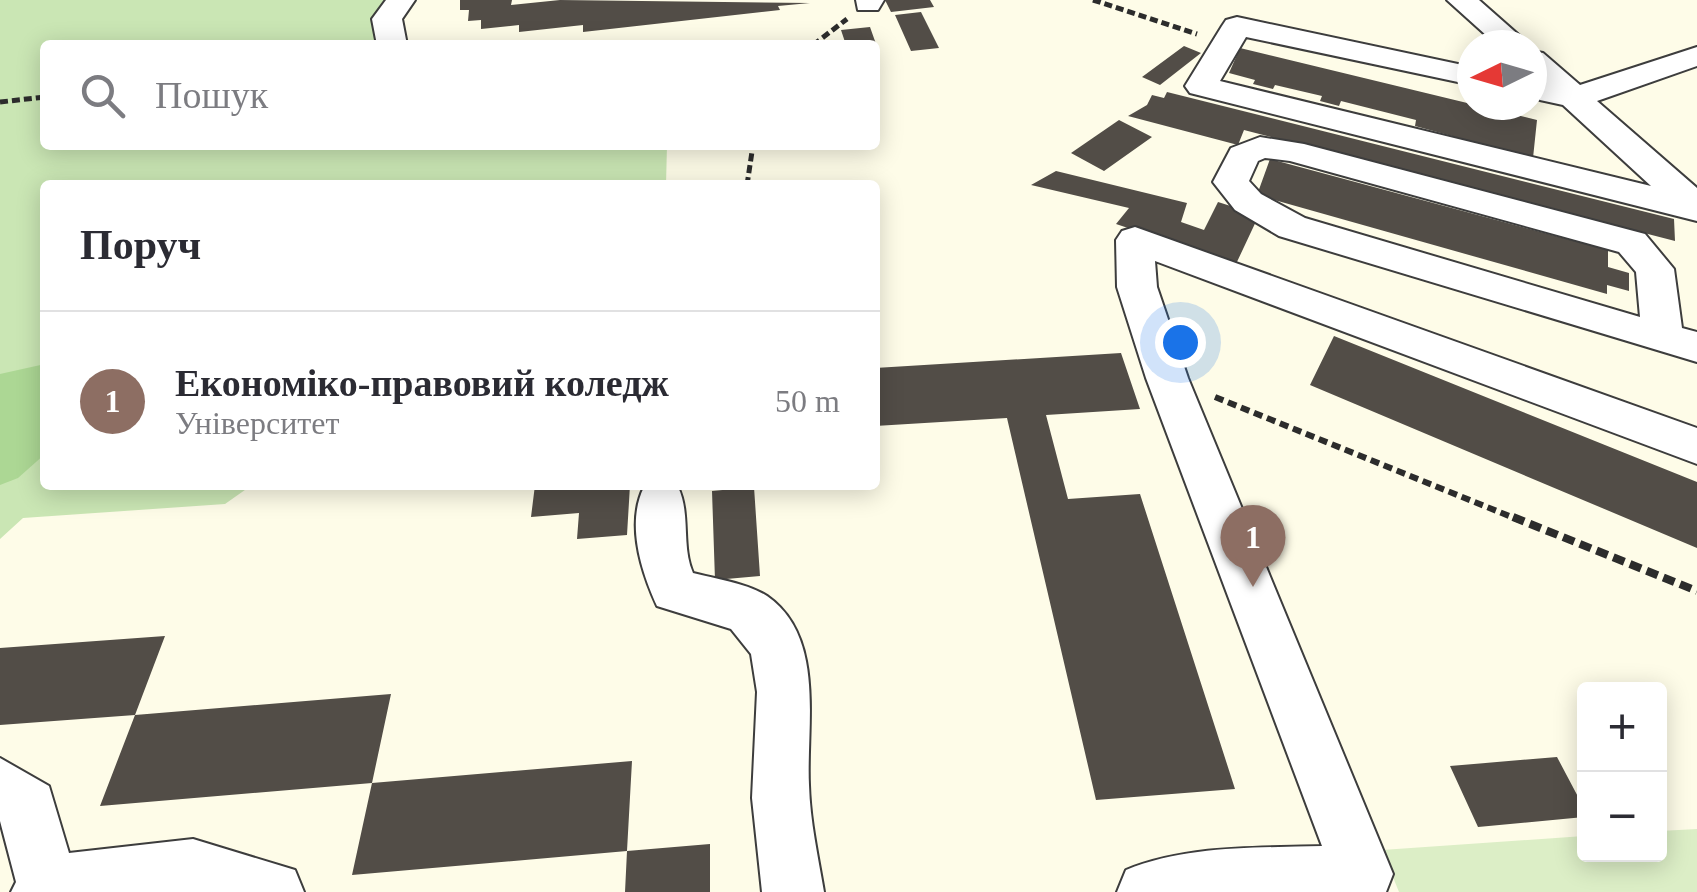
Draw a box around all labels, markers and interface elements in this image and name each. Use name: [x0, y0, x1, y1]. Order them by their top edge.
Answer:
north arrow: [1457, 30, 1547, 120]
search box: [40, 40, 880, 150]
icon: search: [75, 68, 130, 123]
text: Пошук: [155, 74, 268, 116]
text: Поруч: [80, 222, 201, 268]
your location: [1155, 317, 1206, 368]
text: Економіко-правовий коледж: [175, 362, 669, 404]
text: 1: [105, 383, 121, 419]
text: 50 m: [775, 383, 840, 419]
text: Університет: [175, 405, 339, 441]
pin: 1: [1220, 504, 1286, 587]
map controls: [1577, 682, 1667, 862]
button: +: [1577, 682, 1667, 772]
button: −: [1577, 772, 1667, 862]

